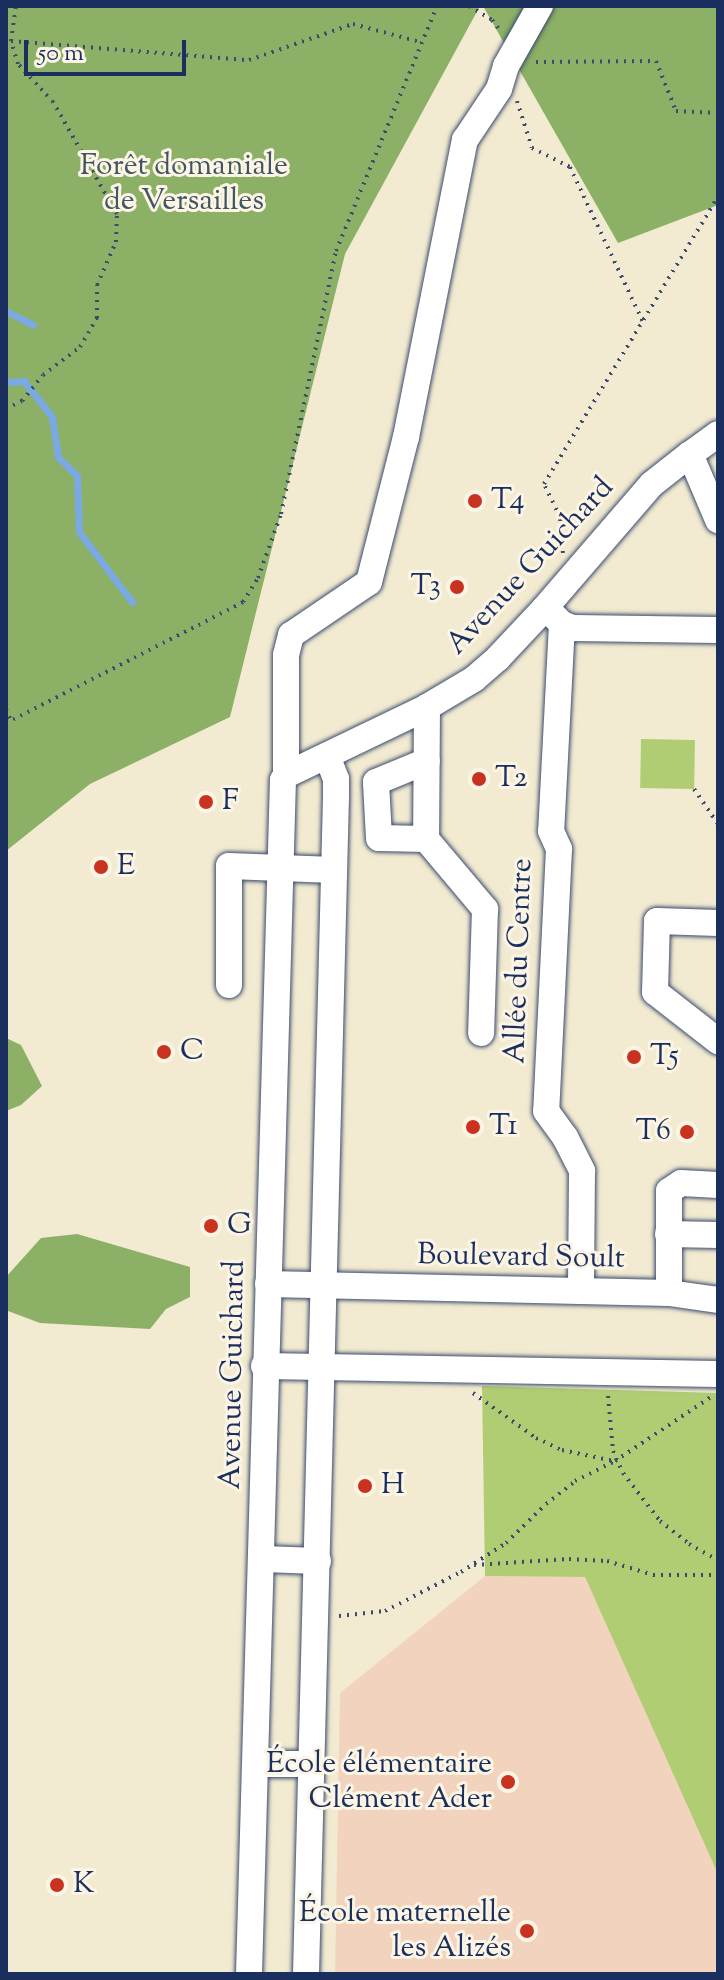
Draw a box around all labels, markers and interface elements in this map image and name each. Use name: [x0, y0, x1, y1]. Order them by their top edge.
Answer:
scale bar: [28, 24, 190, 74]
text: 50 m: [38, 37, 84, 71]
park label: Forêt domaniale de Versailles: [80, 149, 288, 220]
street label: Avenue Guichard: [440, 471, 622, 663]
place label: T4: [491, 483, 525, 519]
marker: T4: [466, 492, 484, 510]
place label: T3: [410, 569, 441, 605]
marker: T3: [448, 578, 466, 596]
place label: T2: [495, 761, 527, 797]
marker: T2: [470, 770, 488, 788]
place label: F: [222, 784, 239, 820]
marker: F: [197, 793, 215, 811]
place label: E: [117, 849, 135, 885]
marker: E: [92, 858, 110, 876]
street label: Allée du Centre: [498, 858, 542, 1064]
place label: C: [180, 1034, 204, 1070]
place label: T5: [650, 1039, 679, 1075]
marker: C: [155, 1043, 173, 1061]
marker: T5: [625, 1048, 643, 1066]
place label: T1: [489, 1109, 518, 1145]
place label: T6: [636, 1114, 671, 1150]
marker: T1: [464, 1118, 482, 1136]
marker: T6: [678, 1123, 696, 1141]
place label: G: [227, 1208, 252, 1244]
marker: G: [202, 1217, 220, 1235]
street label: Boulevard Soult: [417, 1238, 625, 1278]
street label: Avenue Guichard: [214, 1260, 254, 1490]
place label: H: [381, 1468, 405, 1504]
marker: H: [356, 1477, 374, 1495]
place label: École élémentaire Clément Ader: [266, 1747, 492, 1818]
marker: École élémentaire Clément Ader: [499, 1773, 517, 1791]
place label: K: [73, 1867, 95, 1903]
marker: K: [48, 1876, 66, 1894]
place label: École maternelle les Alizés: [299, 1896, 511, 1966]
marker: École maternelle les Alizés: [518, 1922, 536, 1940]

